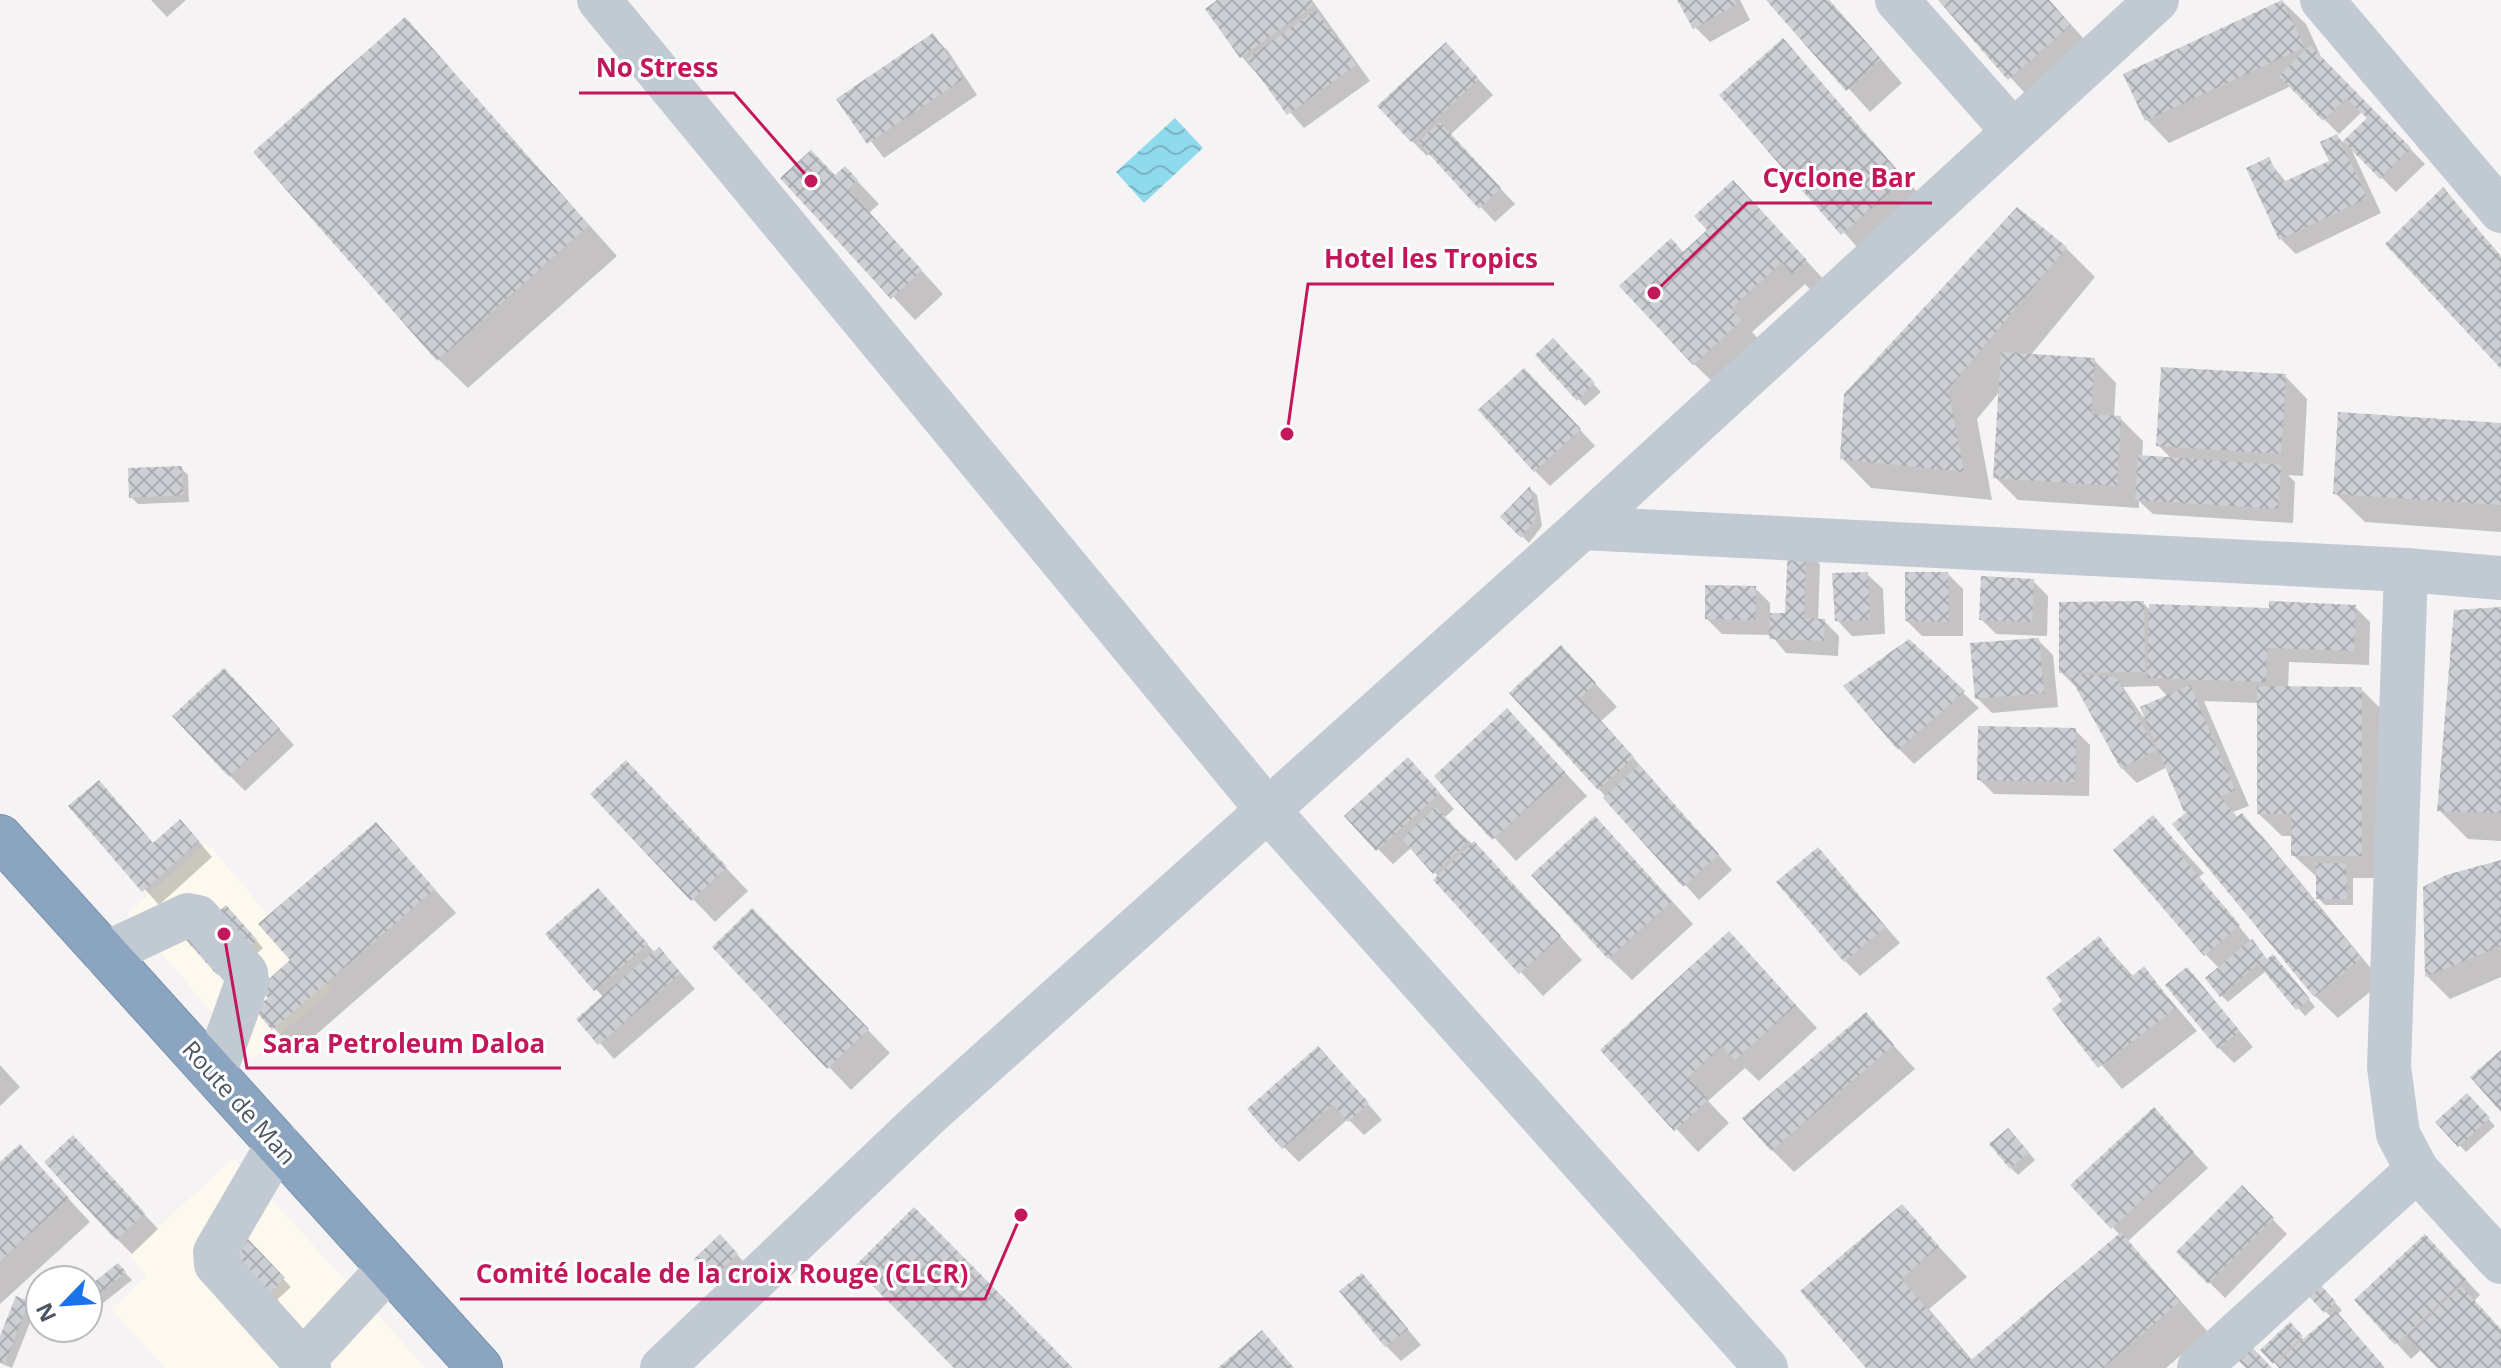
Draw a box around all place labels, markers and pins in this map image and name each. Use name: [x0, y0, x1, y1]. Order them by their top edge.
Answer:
callout: No Stress: [579, 43, 734, 93]
callout: Cyclone Bar: [1747, 153, 1932, 203]
callout: Hotel les Tropics: [1308, 234, 1554, 284]
callout: Sara Petroleum Daloa: [247, 1018, 561, 1068]
callout: Comité locale de la croix Rouge (CLCR): [460, 1249, 985, 1299]

